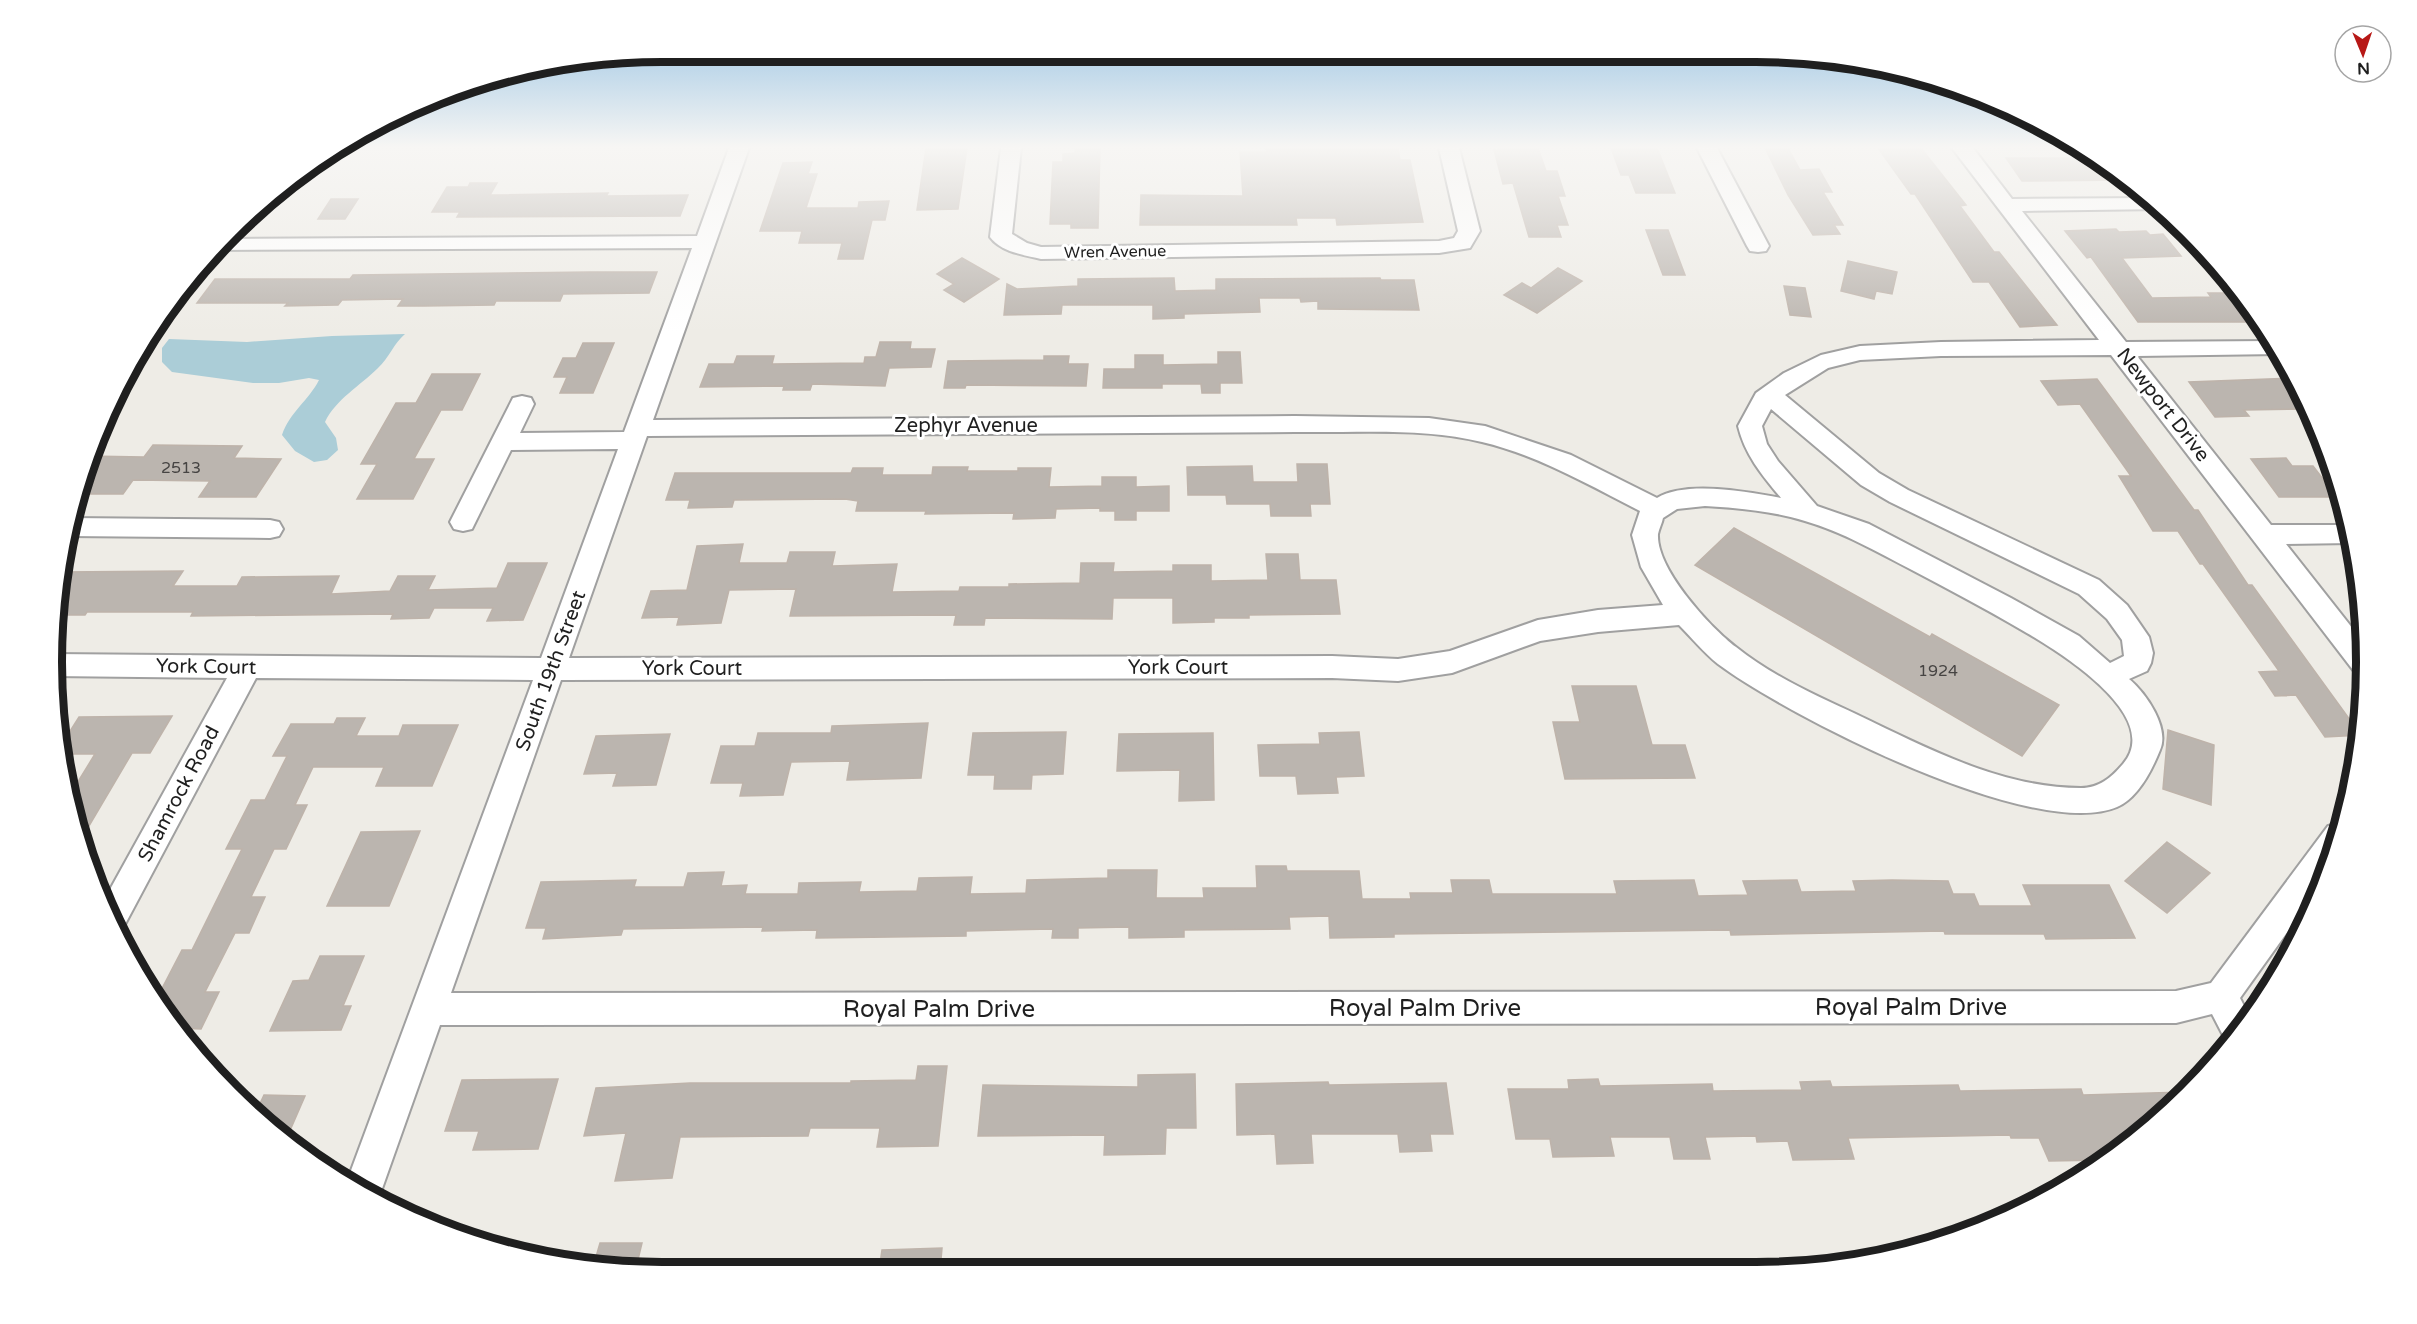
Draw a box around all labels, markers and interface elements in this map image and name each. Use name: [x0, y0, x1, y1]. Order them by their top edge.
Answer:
north arrow: [2333, 24, 2393, 84]
text: N: [2357, 58, 2370, 78]
street label: Wren Avenue: [1064, 241, 1166, 263]
street label: Newport Drive: [2111, 343, 2215, 467]
street label: Zephyr Avenue: [894, 414, 1038, 438]
house number: 2513: [161, 458, 201, 478]
street label: South 19th Street: [511, 587, 591, 755]
street label: York Court: [156, 654, 257, 680]
street label: York Court: [1128, 656, 1229, 680]
street label: York Court: [642, 657, 743, 681]
house number: 1924: [1918, 661, 1958, 681]
street label: Shamrock Road: [133, 722, 225, 866]
street label: Royal Palm Drive: [1815, 993, 2007, 1022]
street label: Royal Palm Drive: [1329, 994, 1521, 1023]
street label: Royal Palm Drive: [843, 995, 1035, 1024]

